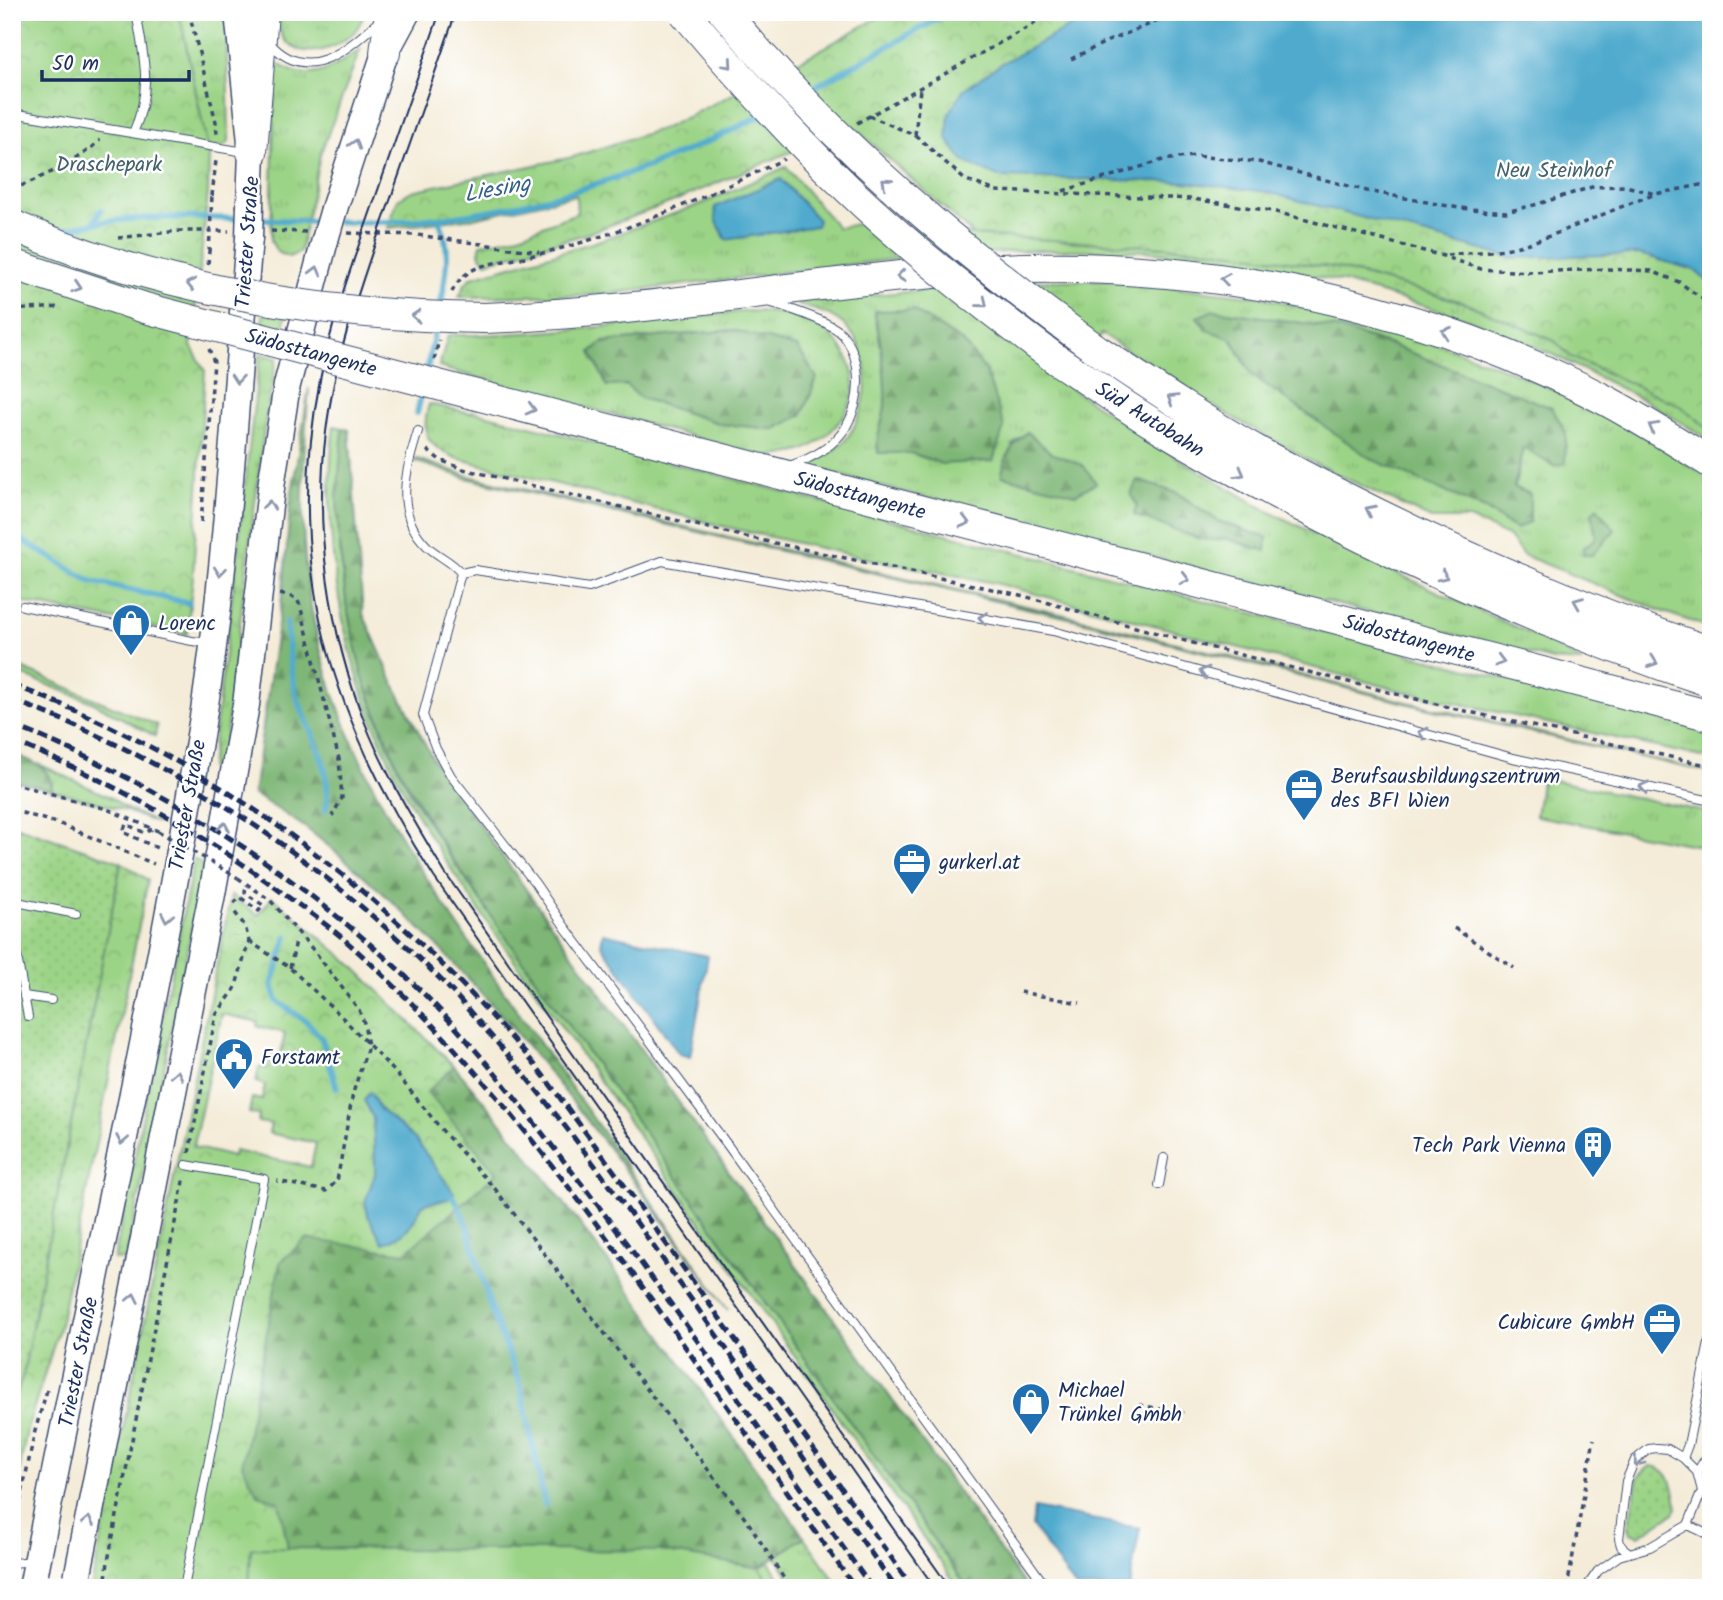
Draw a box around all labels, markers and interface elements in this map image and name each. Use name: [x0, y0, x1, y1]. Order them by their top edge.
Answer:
scale bar: [42, 38, 189, 82]
text: 50 m: [52, 48, 99, 81]
one-way arrow: [720, 56, 732, 69]
one-way arrow: [347, 139, 362, 151]
park label: Draschepark: [56, 149, 162, 182]
park label: Neu Steinhof: [1496, 155, 1614, 188]
water label: Liesing: [461, 166, 535, 213]
street label: Triester Straße: [227, 174, 270, 309]
one-way arrow: [881, 178, 894, 190]
one-way arrow: [308, 265, 322, 277]
one-way arrow: [895, 269, 907, 284]
one-way arrow: [1219, 272, 1231, 287]
one-way arrow: [186, 278, 198, 293]
one-way arrow: [70, 279, 82, 293]
one-way arrow: [975, 295, 987, 308]
one-way arrow: [411, 309, 422, 324]
street label: Südosttangente: [241, 320, 381, 387]
one-way arrow: [1441, 326, 1453, 340]
street label: Süd Autobahn: [1088, 373, 1211, 467]
one-way arrow: [230, 374, 245, 385]
one-way arrow: [1166, 394, 1179, 407]
one-way arrow: [525, 401, 537, 415]
one-way arrow: [1647, 422, 1660, 435]
street label: Südosttangente: [790, 463, 930, 530]
one-way arrow: [1233, 465, 1245, 478]
one-way arrow: [261, 499, 276, 511]
one-way arrow: [1365, 504, 1377, 518]
one-way arrow: [959, 514, 971, 528]
one-way arrow: [213, 566, 228, 577]
one-way arrow: [1436, 568, 1448, 582]
one-way arrow: [1179, 571, 1191, 585]
one-way arrow: [1573, 596, 1586, 610]
shop icon: Lorenc: [110, 602, 152, 657]
street label: Südosttangente: [1339, 606, 1479, 673]
place label: Lorenc: [158, 608, 216, 641]
one-way arrow: [977, 611, 989, 626]
one-way arrow: [1494, 653, 1506, 667]
one-way arrow: [1647, 654, 1659, 668]
one-way arrow: [1198, 666, 1210, 680]
one-way arrow: [1417, 727, 1429, 741]
street label: Triester Straße: [161, 737, 216, 873]
place label: Berufsausbildungszentrum des BFI Wien: [1331, 761, 1560, 818]
office icon: Berufsausbildungszentrum des BFI Wien: [1283, 767, 1325, 822]
one-way arrow: [1638, 781, 1650, 796]
one-way arrow: [216, 821, 231, 833]
office icon: gurkerl.at: [891, 841, 933, 896]
place label: gurkerl.at: [938, 847, 1021, 880]
one-way arrow: [160, 911, 175, 923]
public building icon: Forstamt: [213, 1036, 255, 1091]
place label: Forstamt: [261, 1042, 341, 1075]
one-way arrow: [169, 1069, 184, 1081]
building icon: Tech Park Vienna: [1572, 1124, 1614, 1179]
place label: Tech Park Vienna: [1412, 1130, 1566, 1163]
one-way arrow: [116, 1134, 131, 1146]
one-way arrow: [125, 1292, 140, 1304]
street label: Triester Straße: [51, 1294, 108, 1430]
office icon: Cubicure GmbH: [1641, 1301, 1683, 1356]
place label: Cubicure GmbH: [1497, 1307, 1635, 1340]
place label: Michael Trünkel Gmbh: [1058, 1375, 1182, 1432]
shop icon: Michael Trünkel Gmbh: [1010, 1381, 1052, 1436]
one-way arrow: [1634, 1454, 1646, 1466]
one-way arrow: [80, 1515, 95, 1527]

